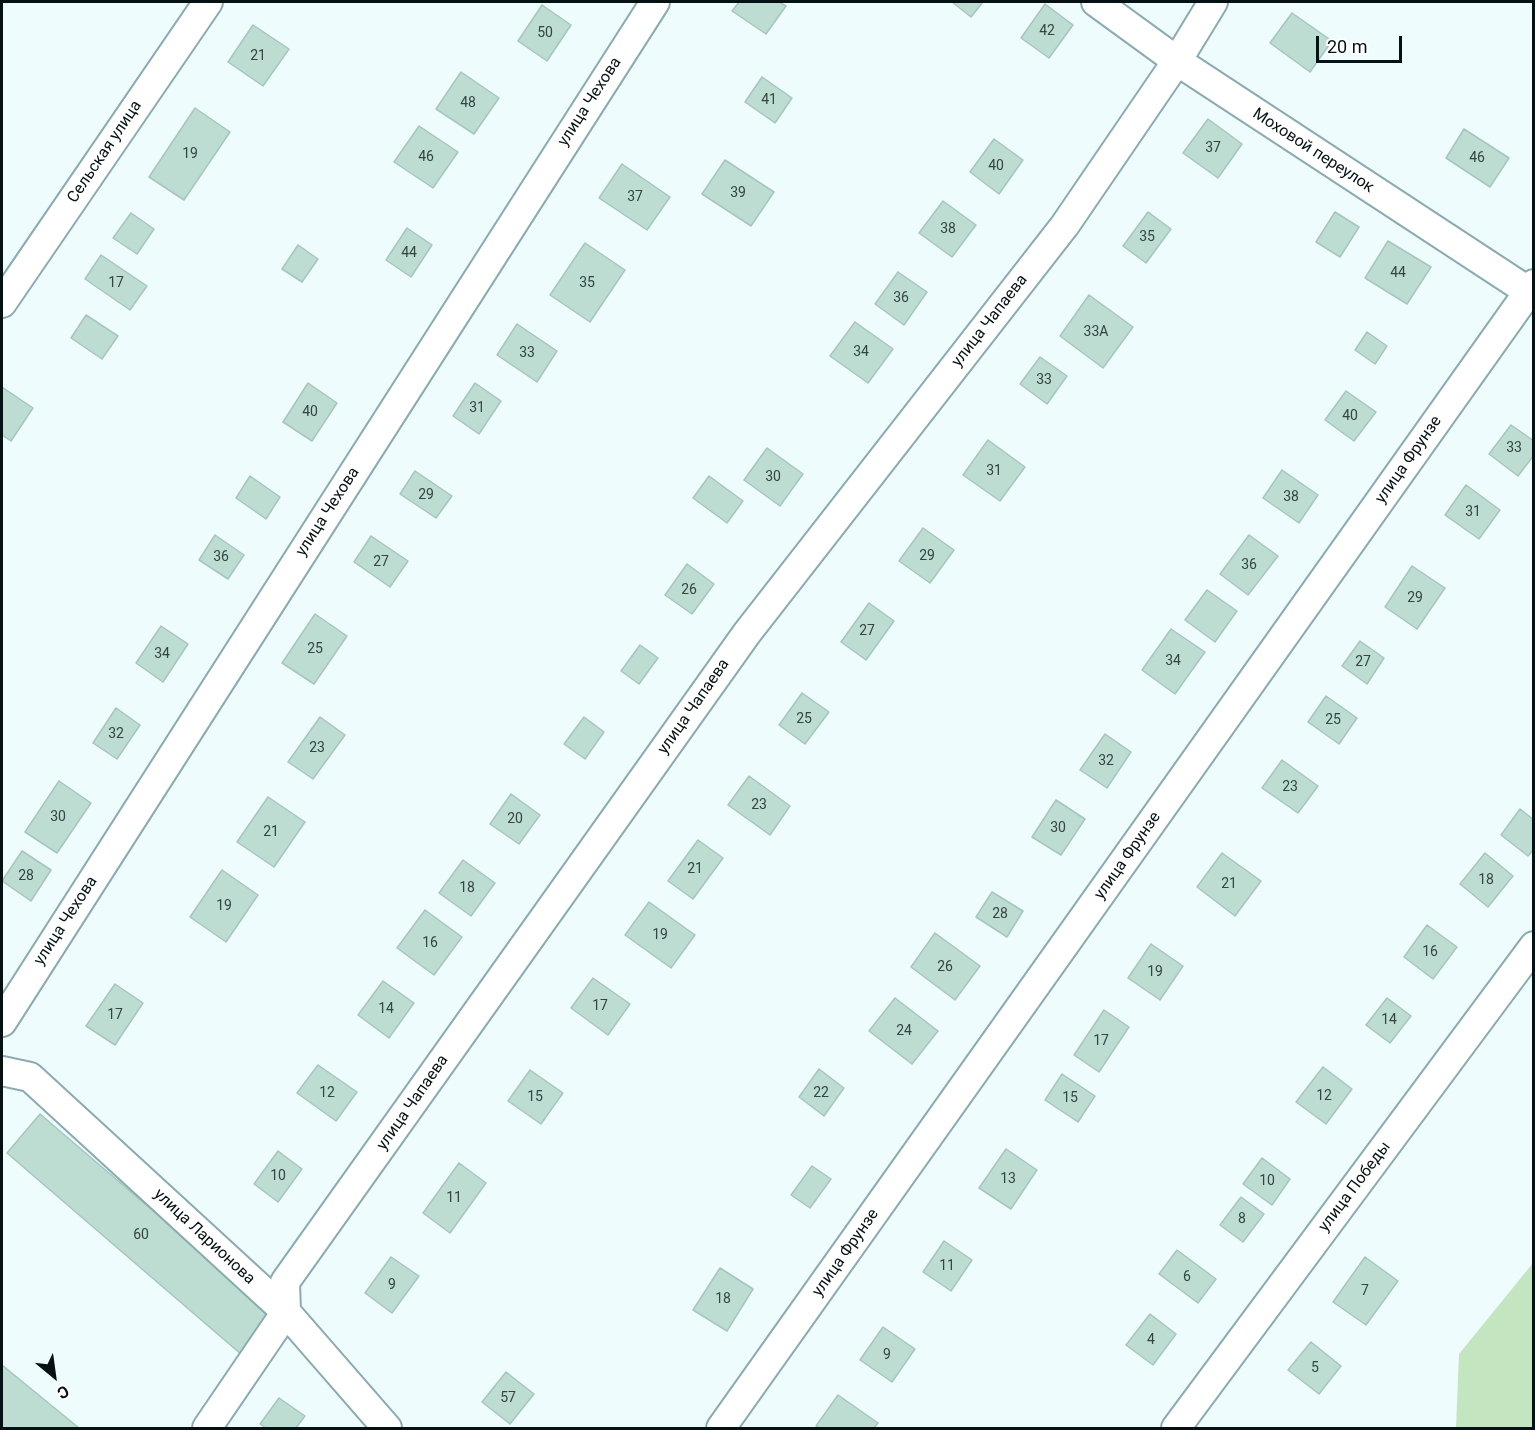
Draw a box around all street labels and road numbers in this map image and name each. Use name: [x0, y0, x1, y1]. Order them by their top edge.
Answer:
street label: улица Чехова: [554, 54, 626, 150]
street label: Сельская улица: [64, 97, 146, 207]
street label: Моховой переулок: [1249, 105, 1377, 197]
street label: улица Чапаева: [948, 271, 1032, 371]
street label: улица Фрунзе: [1372, 412, 1446, 508]
street label: улица Чехова: [292, 464, 364, 560]
street label: улица Чапаева: [654, 656, 734, 758]
street label: улица Фрунзе: [1091, 808, 1165, 904]
street label: улица Чехова: [30, 873, 102, 969]
street label: улица Чапаева: [373, 1052, 453, 1154]
street label: улица Победы: [1315, 1138, 1395, 1236]
street label: улица Ларионова: [149, 1185, 259, 1289]
street label: улица Фрунзе: [809, 1205, 883, 1301]

